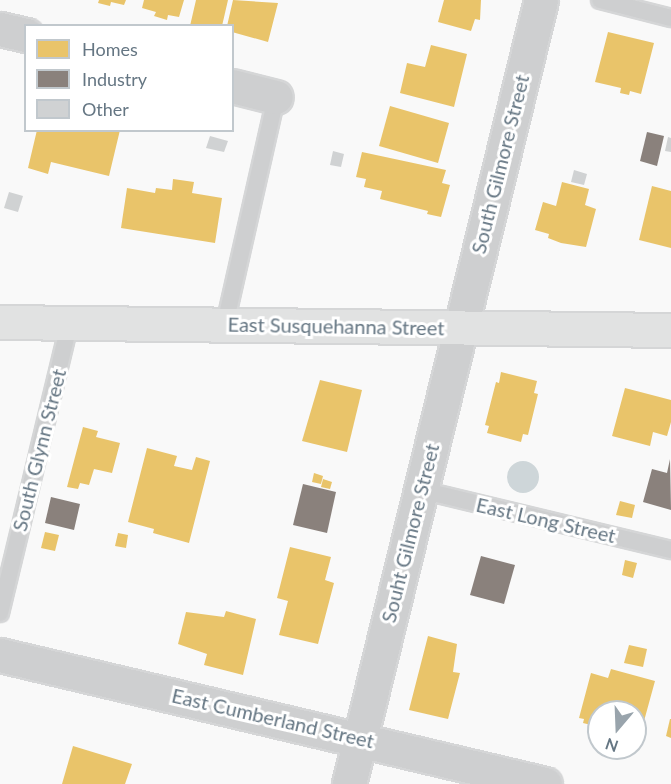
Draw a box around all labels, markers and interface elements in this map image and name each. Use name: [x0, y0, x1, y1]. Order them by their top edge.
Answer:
legend: [24, 24, 234, 132]
text: Homes: [82, 38, 138, 60]
text: Industry: [82, 68, 147, 90]
street label: South Gilmore Street: [466, 72, 534, 256]
text: Other: [82, 98, 129, 120]
street label: East Susquehanna Street: [227, 312, 445, 340]
street label: South Glynn Street: [7, 366, 71, 534]
street label: Souht Gilmore Street: [376, 441, 444, 625]
street label: East Long Street: [474, 492, 618, 548]
street label: East Cumberland Street: [169, 683, 377, 753]
north arrow: [587, 700, 647, 760]
text: N: [603, 735, 621, 757]

